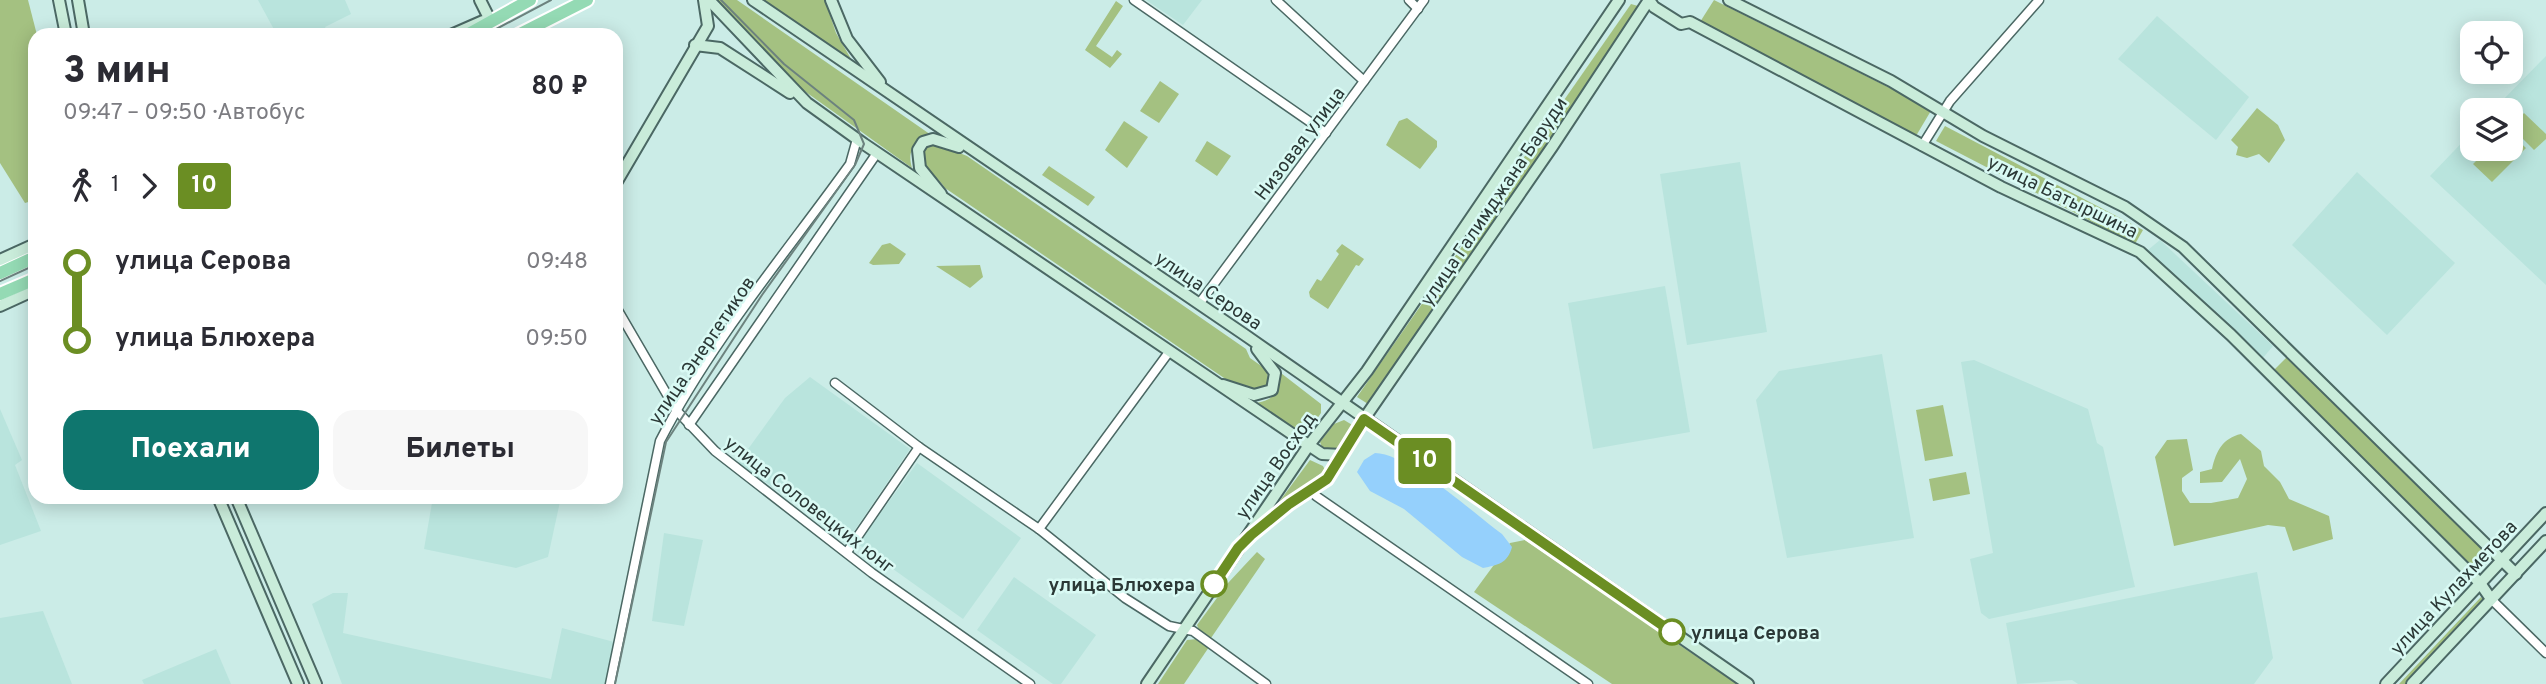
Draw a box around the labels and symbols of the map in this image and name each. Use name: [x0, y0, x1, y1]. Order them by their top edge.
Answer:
street label: Низовая улица: [1250, 83, 1351, 206]
street label: улица Галимджана Баруди: [1416, 93, 1574, 311]
street label: улица Батыршина: [1983, 151, 2141, 245]
street label: улица Серова: [1150, 247, 1266, 336]
street label: улица Энергетиков: [644, 272, 761, 430]
street label: улица Восход: [1231, 408, 1322, 524]
street label: улица Соловецких юнг: [719, 432, 899, 579]
line badge: 10: [1394, 438, 1456, 484]
street label: улица Кулахметова: [2386, 516, 2523, 661]
marker: улица Блюхера: [1201, 571, 1227, 597]
place label: улица Блюхера: [1049, 574, 1195, 598]
marker: улица Серова: [1659, 619, 1685, 645]
place label: улица Серова: [1691, 622, 1820, 646]

